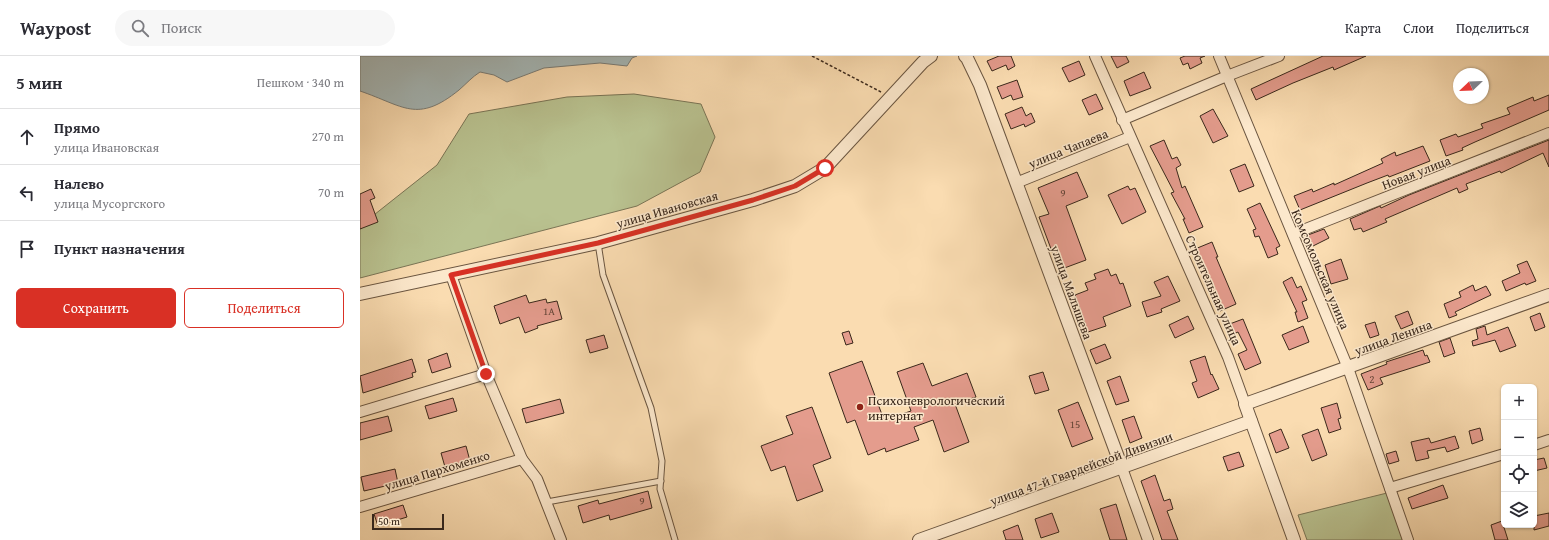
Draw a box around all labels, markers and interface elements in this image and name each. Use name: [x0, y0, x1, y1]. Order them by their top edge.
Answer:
search box: [115, 10, 395, 46]
text: Waypost: [20, 14, 91, 42]
icon: search: [129, 17, 151, 39]
text: Поиск: [161, 17, 202, 38]
text: Карта: [1345, 18, 1381, 38]
text: Слои: [1403, 18, 1434, 38]
text: Поделиться: [1456, 18, 1529, 38]
north arrow: [1453, 68, 1489, 104]
text: 5 мин: [16, 70, 62, 95]
text: Пешком · 340 m: [257, 73, 344, 92]
text: Прямо: [54, 117, 100, 138]
street label: улица Чапаева: [1025, 124, 1112, 173]
icon: ahead: [16, 126, 38, 148]
text: 270 m: [312, 127, 344, 146]
text: улица Ивановская: [54, 138, 159, 157]
street label: Новая улица: [1379, 150, 1454, 194]
route start: [816, 159, 834, 177]
text: Налево: [54, 173, 104, 194]
icon: left: [16, 182, 38, 204]
text: 70 m: [318, 183, 344, 202]
house number: 9: [1060, 185, 1066, 201]
street label: улица Ивановская: [613, 186, 721, 233]
text: улица Мусоргского: [54, 194, 165, 213]
street label: Комсомольская улица: [1287, 206, 1355, 333]
street label: Строительная улица: [1181, 232, 1247, 349]
icon: arrive: [16, 238, 38, 260]
text: Пункт назначения: [54, 238, 185, 259]
street label: улица Малышева: [1045, 241, 1098, 343]
button: Сохранить: [16, 288, 176, 328]
button: Поделиться: [184, 288, 344, 328]
house number: 1А: [543, 303, 555, 319]
street label: улица Ленина: [1351, 314, 1435, 361]
route end: [477, 365, 495, 383]
house number: 2: [1369, 371, 1375, 387]
map controls: [1501, 384, 1537, 528]
button: +: [1501, 384, 1537, 420]
place label: Психоневрологический интернат: [868, 391, 1005, 425]
marker: Психоневрологический интернат: [855, 402, 865, 412]
house number: 15: [1070, 416, 1080, 432]
button: −: [1501, 420, 1537, 456]
street label: улица 47-й Гвардейской Дивизии: [986, 426, 1175, 511]
street label: улица Пархоменко: [381, 445, 492, 496]
button: locate: [1501, 456, 1537, 492]
button: layers: [1501, 492, 1537, 528]
house number: 9: [639, 493, 645, 509]
scale bar: [372, 512, 444, 531]
text: 50 m: [378, 513, 400, 529]

